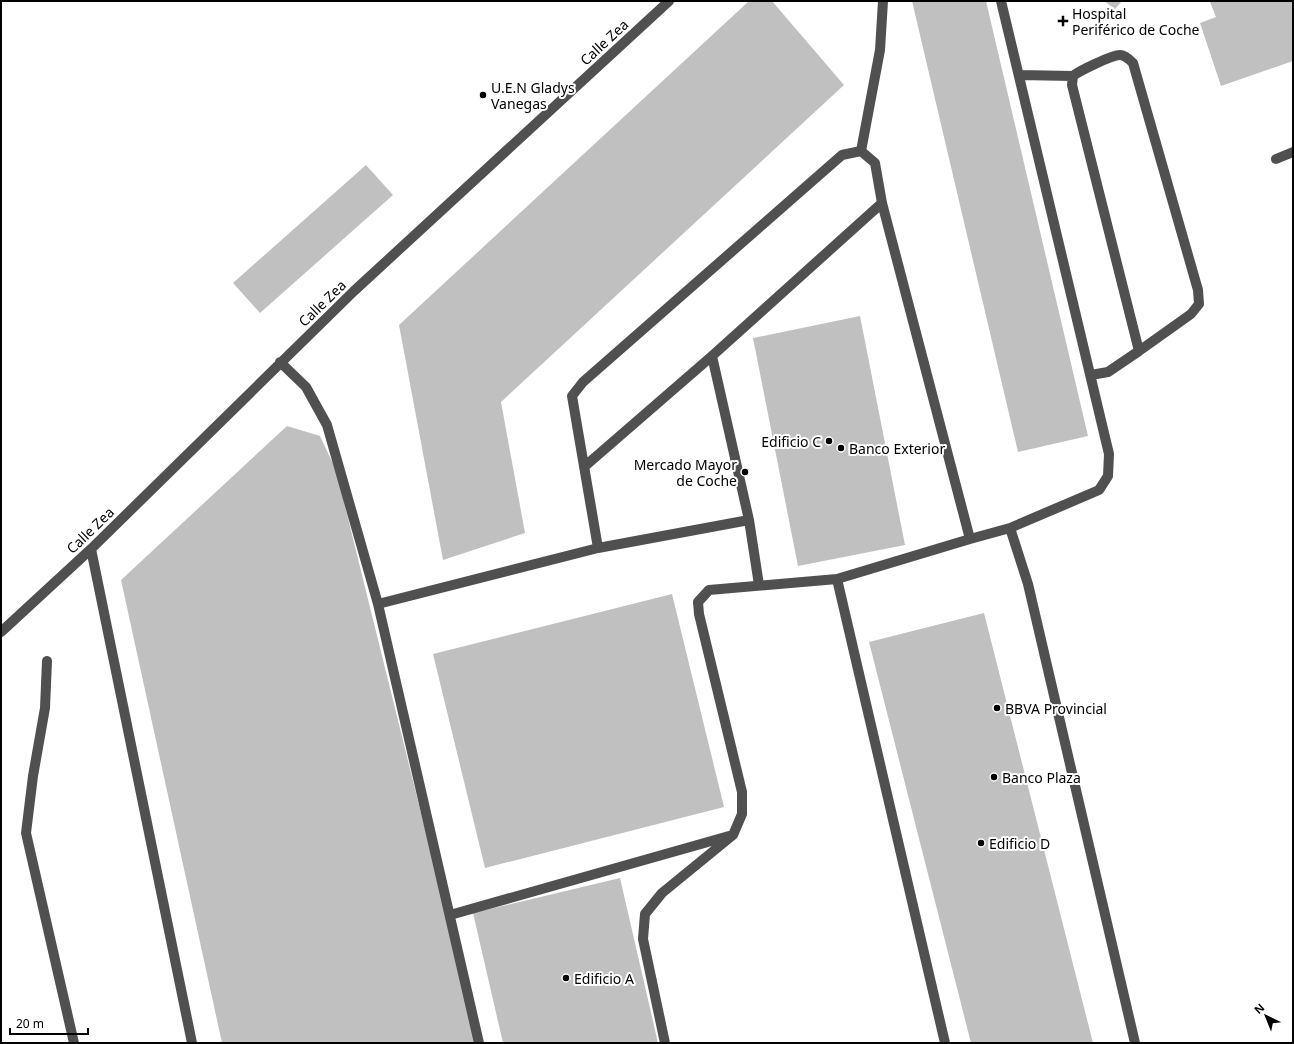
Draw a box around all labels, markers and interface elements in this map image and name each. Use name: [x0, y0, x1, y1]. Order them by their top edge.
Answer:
place label: Hospital Periférico de Coche: [1072, 4, 1200, 39]
street label: Calle Zea: [576, 15, 632, 69]
marker: Hospital Periférico de Coche: [1057, 15, 1069, 27]
place label: U.E.N Gladys Vanegas: [491, 78, 575, 113]
marker: U.E.N Gladys Vanegas: [478, 90, 488, 100]
street label: Calle Zea: [294, 276, 350, 330]
place label: Edificio C: [761, 432, 821, 451]
marker: Edificio C: [824, 436, 834, 446]
place label: Banco Exterior: [849, 439, 945, 458]
marker: Banco Exterior: [836, 443, 846, 453]
place label: Mercado Mayor de Coche: [634, 455, 737, 490]
marker: Mercado Mayor de Coche: [740, 467, 750, 477]
street label: Calle Zea: [62, 503, 118, 557]
place label: BBVA Provincial: [1005, 699, 1107, 718]
marker: BBVA Provincial: [992, 703, 1002, 713]
place label: Banco Plaza: [1002, 768, 1081, 787]
marker: Banco Plaza: [989, 772, 999, 782]
place label: Edificio D: [989, 834, 1050, 853]
marker: Edificio D: [976, 838, 986, 848]
place label: Edificio A: [574, 969, 634, 988]
marker: Edificio A: [561, 973, 571, 983]
north arrow: [1246, 996, 1286, 1036]
text: N: [1250, 1000, 1267, 1017]
scale bar: [10, 1010, 88, 1036]
text: 20 m: [16, 1015, 44, 1032]

